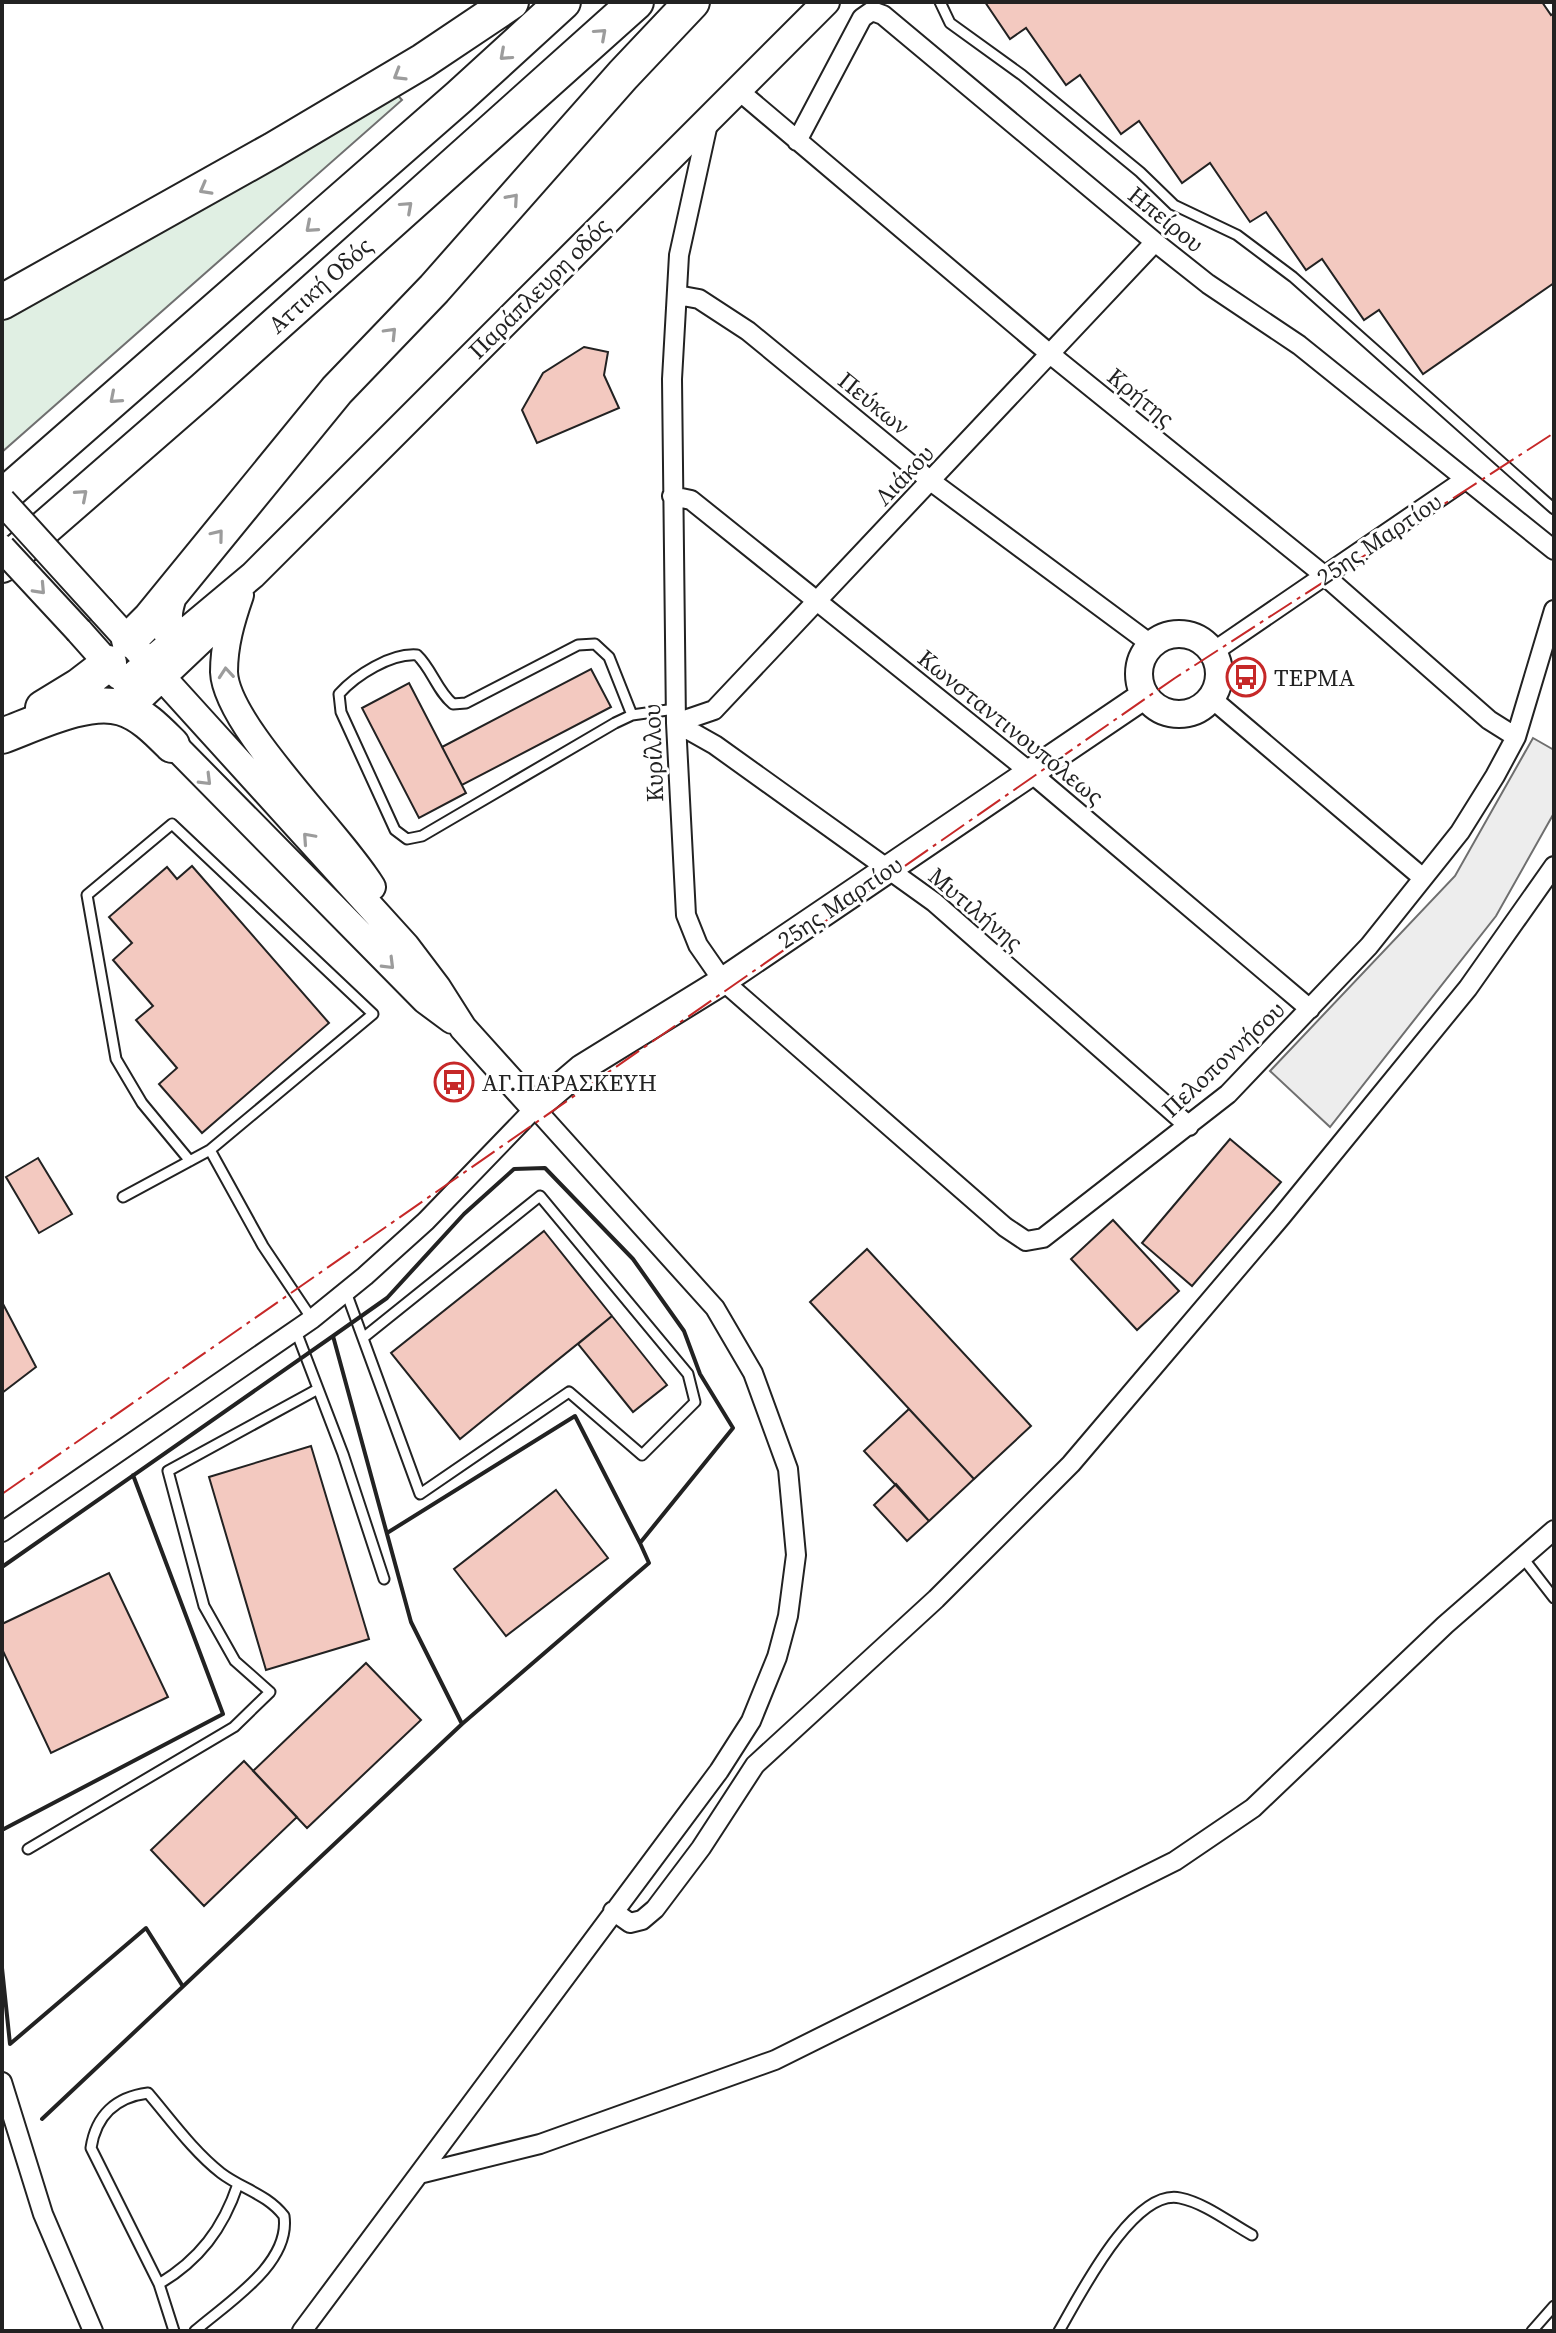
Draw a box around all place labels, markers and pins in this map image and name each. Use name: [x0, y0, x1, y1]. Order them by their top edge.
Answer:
bus stop icon: ΤΕΡΜΑ: [1225, 656, 1267, 698]
place label: ΤΕΡΜΑ: [1274, 661, 1355, 694]
bus stop icon: ΑΓ.ΠΑΡΑΣΚΕΥΗ: [433, 1061, 475, 1103]
place label: ΑΓ.ΠΑΡΑΣΚΕΥΗ: [482, 1066, 657, 1099]

